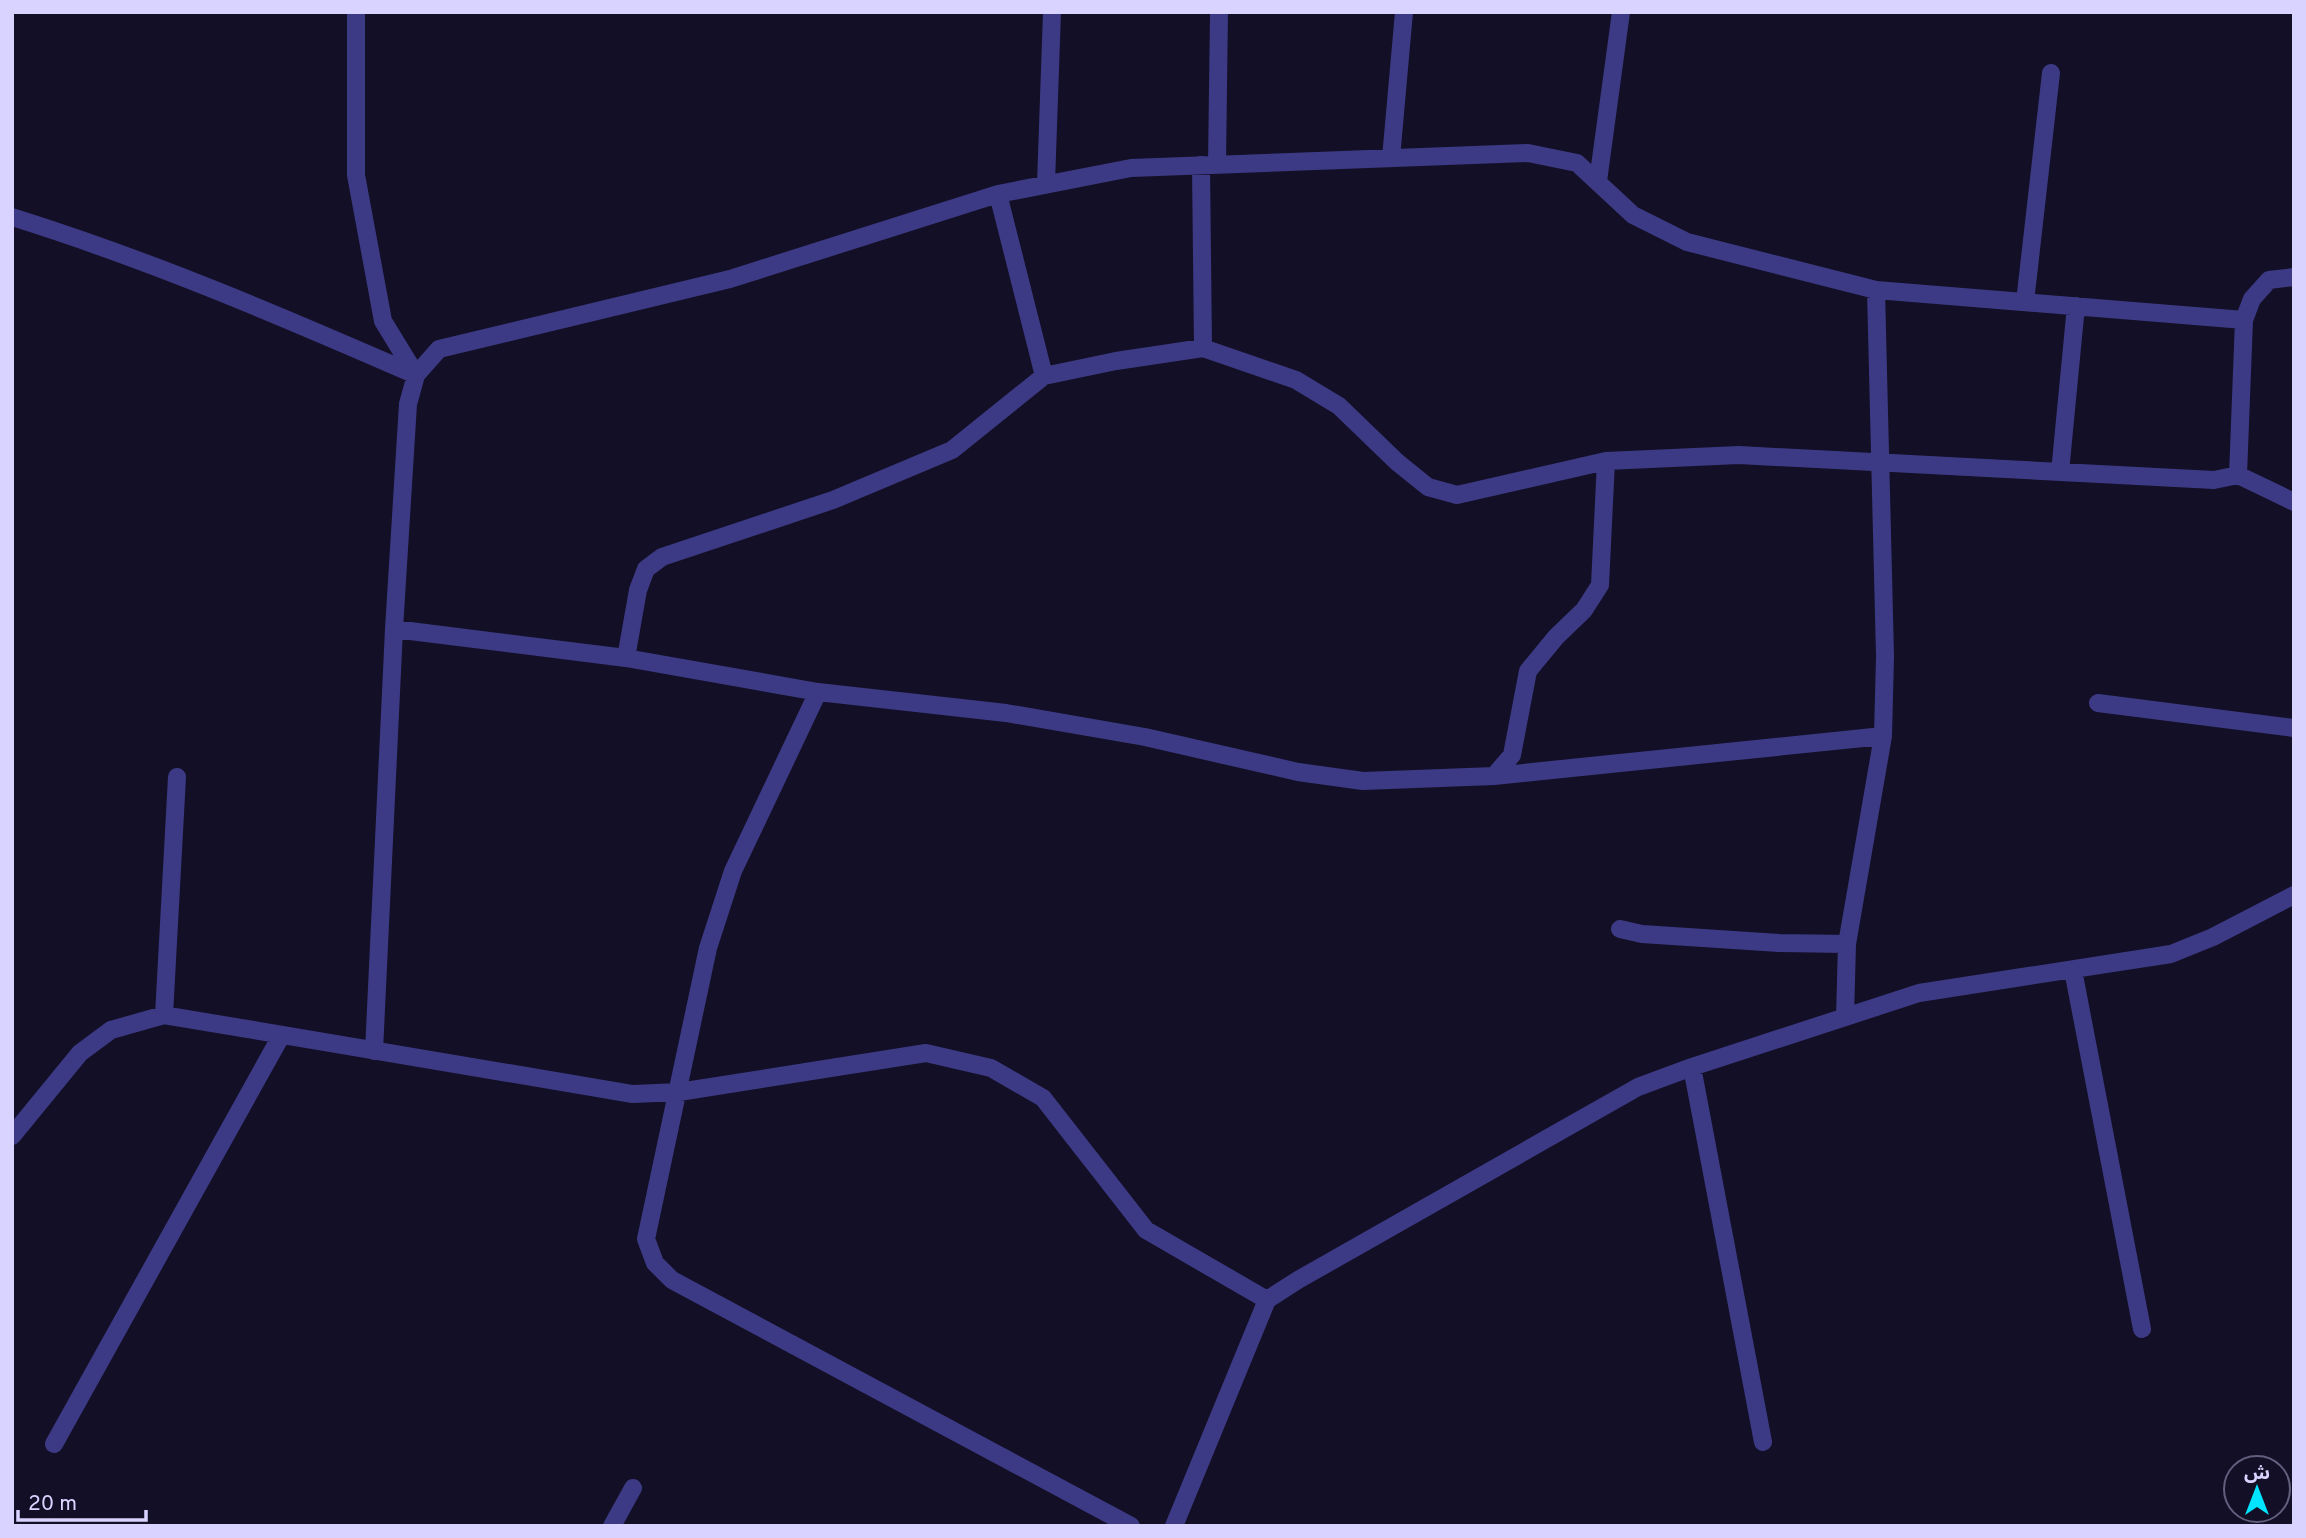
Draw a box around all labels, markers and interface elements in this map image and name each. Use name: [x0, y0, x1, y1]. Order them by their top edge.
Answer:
north arrow: [2222, 1454, 2292, 1524]
text: ش: [2244, 1462, 2270, 1486]
scale bar: [18, 1478, 145, 1522]
text: 20 m: [28, 1491, 77, 1518]

